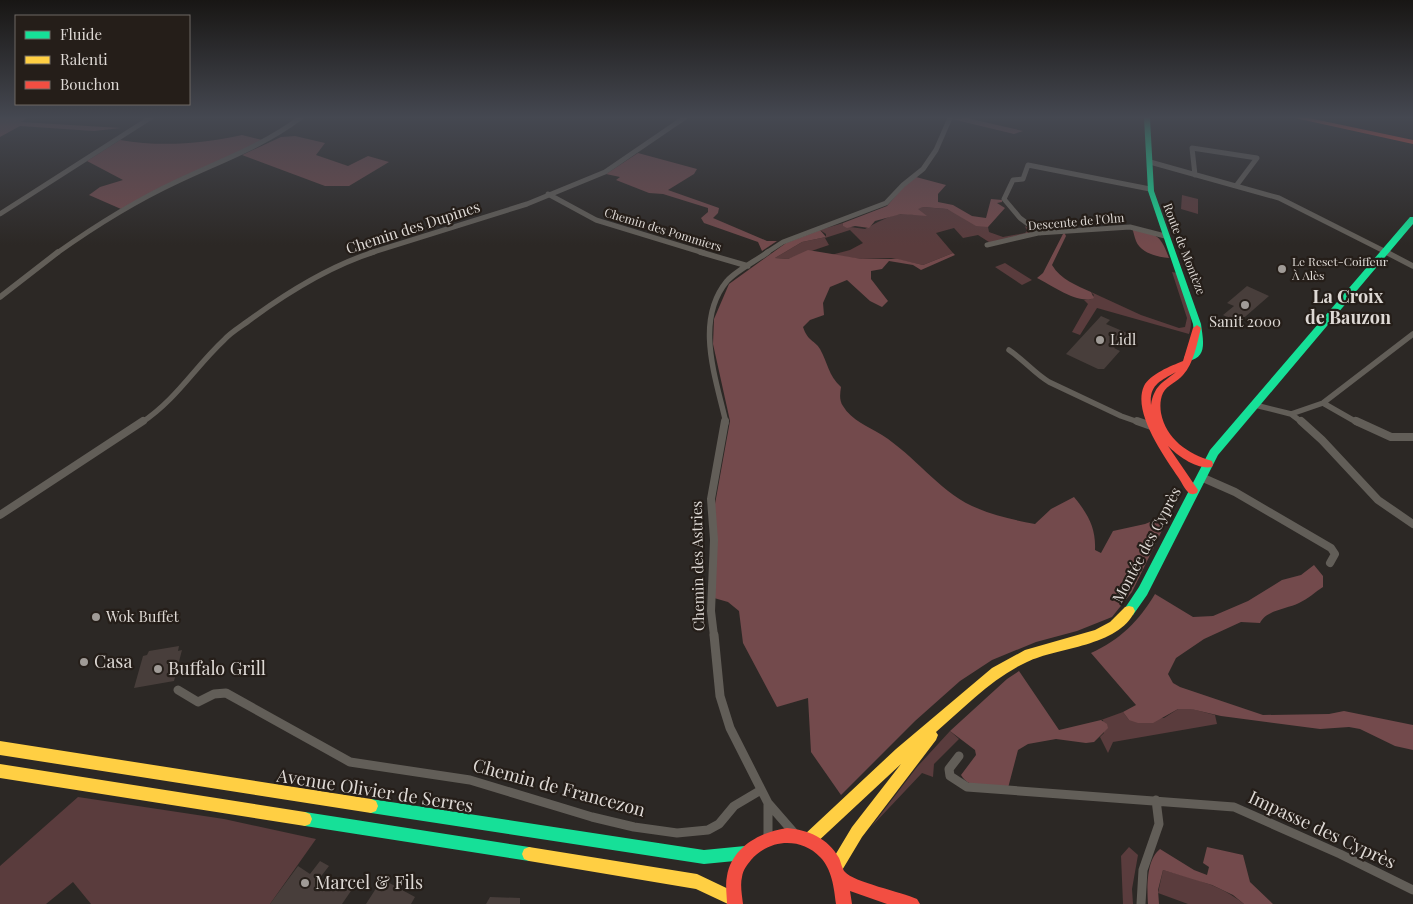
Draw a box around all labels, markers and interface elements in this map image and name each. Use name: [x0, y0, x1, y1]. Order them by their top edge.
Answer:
legend: [15, 15, 190, 105]
text: Fluide: [60, 24, 102, 44]
text: Ralenti: [60, 49, 108, 69]
text: Bouchon: [60, 74, 120, 94]
street label: Chemin des Dupines: [343, 196, 482, 258]
street label: Route de Montèze: [1160, 201, 1210, 297]
street label: Chemin des Pommiers: [603, 204, 724, 255]
street label: Descente de l'Olm: [1027, 209, 1125, 233]
place label: Le Reset-Coiffeur À Alès: [1291, 253, 1389, 283]
marker: Le Reset-Coiffeur À Alès: [1276, 263, 1288, 275]
district label: La Croix de Bauzon: [1305, 284, 1391, 329]
marker: Sanit 2000: [1239, 299, 1251, 311]
place label: Sanit 2000: [1209, 311, 1281, 331]
place label: Lidl: [1110, 329, 1136, 349]
marker: Lidl: [1094, 334, 1106, 346]
street label: Montée des Cyprès: [1107, 483, 1185, 606]
street label: Chemin des Astries: [686, 501, 708, 631]
place label: Wok Buffet: [105, 606, 180, 626]
marker: Wok Buffet: [90, 611, 102, 623]
place label: Casa: [94, 649, 132, 673]
marker: Casa: [78, 656, 90, 668]
place label: Buffalo Grill: [168, 656, 266, 680]
marker: Buffalo Grill: [152, 663, 164, 675]
street label: Chemin de Francezon: [470, 752, 648, 822]
street label: Avenue Olivier de Serres: [274, 762, 475, 817]
street label: Impasse des Cyprès: [1245, 784, 1400, 874]
place label: Marcel & Fils: [315, 870, 423, 894]
marker: Marcel & Fils: [299, 877, 311, 889]

